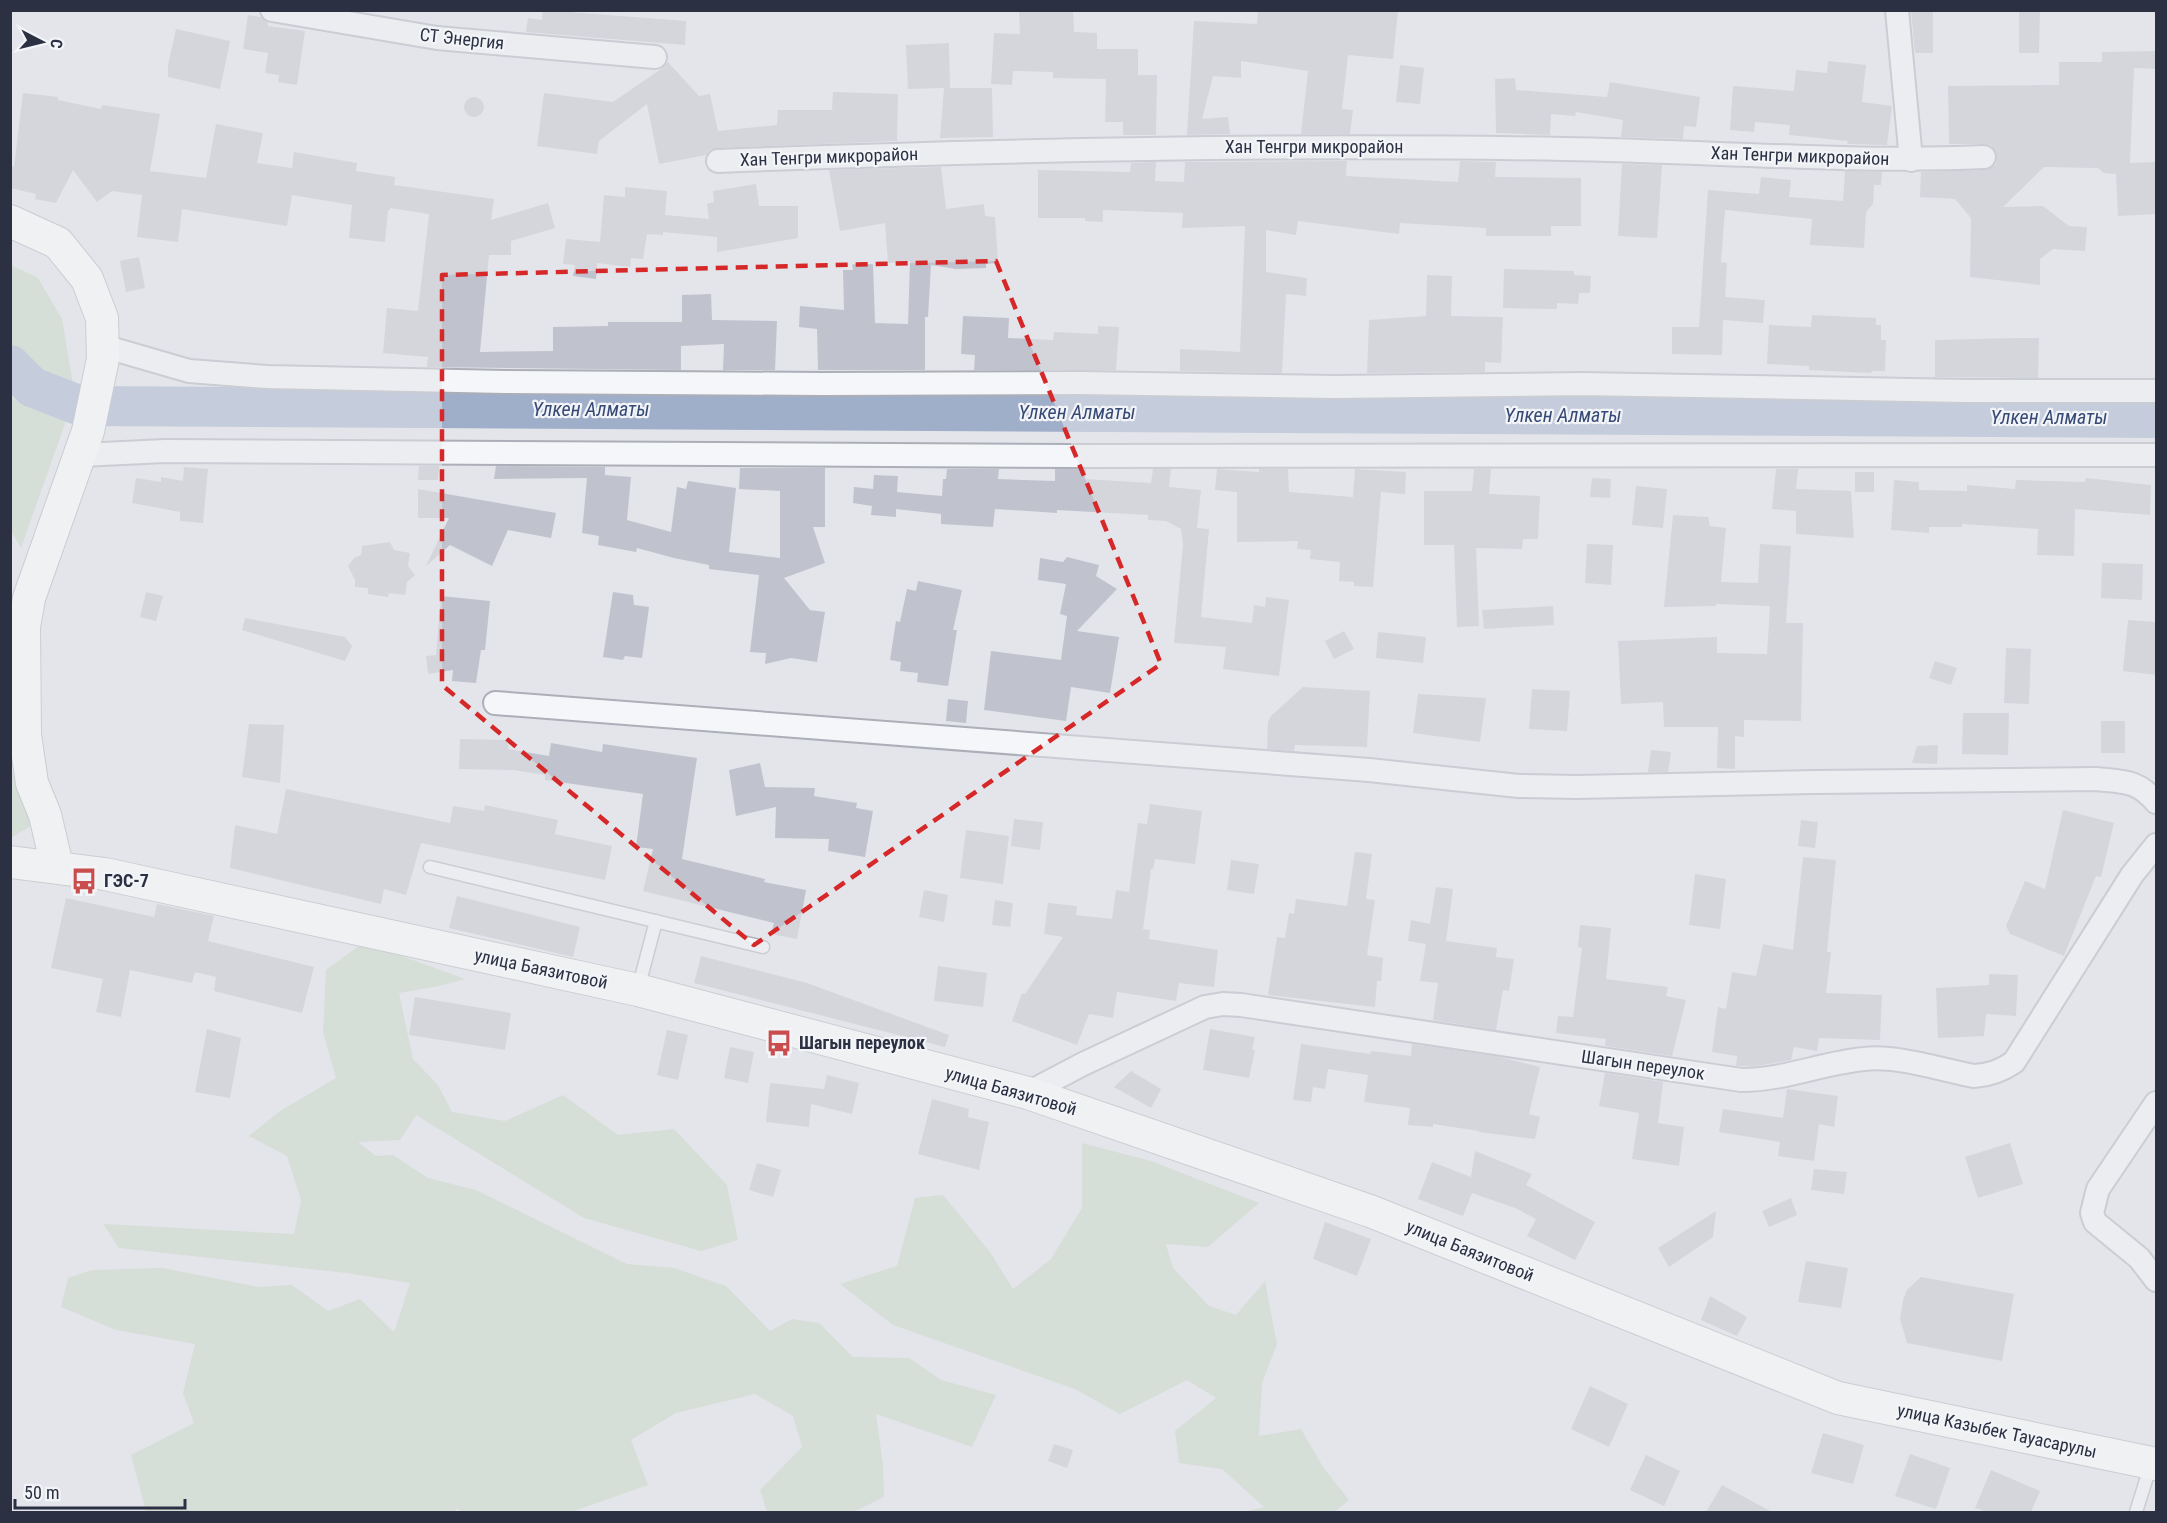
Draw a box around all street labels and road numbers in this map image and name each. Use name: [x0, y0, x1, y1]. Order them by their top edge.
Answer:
street label: СТ Энергия: [419, 24, 505, 53]
street label: Хан Тенгри микрорайон: [1225, 136, 1403, 157]
street label: Хан Тенгри микрорайон: [1710, 142, 1890, 169]
street label: Хан Тенгри микрорайон: [739, 143, 919, 170]
street label: улица Баязитовой: [473, 944, 610, 993]
street label: Шагын переулок: [1580, 1045, 1706, 1084]
street label: улица Баязитовой: [943, 1062, 1079, 1119]
street label: улица Баязитовой: [1403, 1215, 1537, 1286]
street label: улица Казыбек Тауасарулы: [1895, 1399, 2099, 1462]

